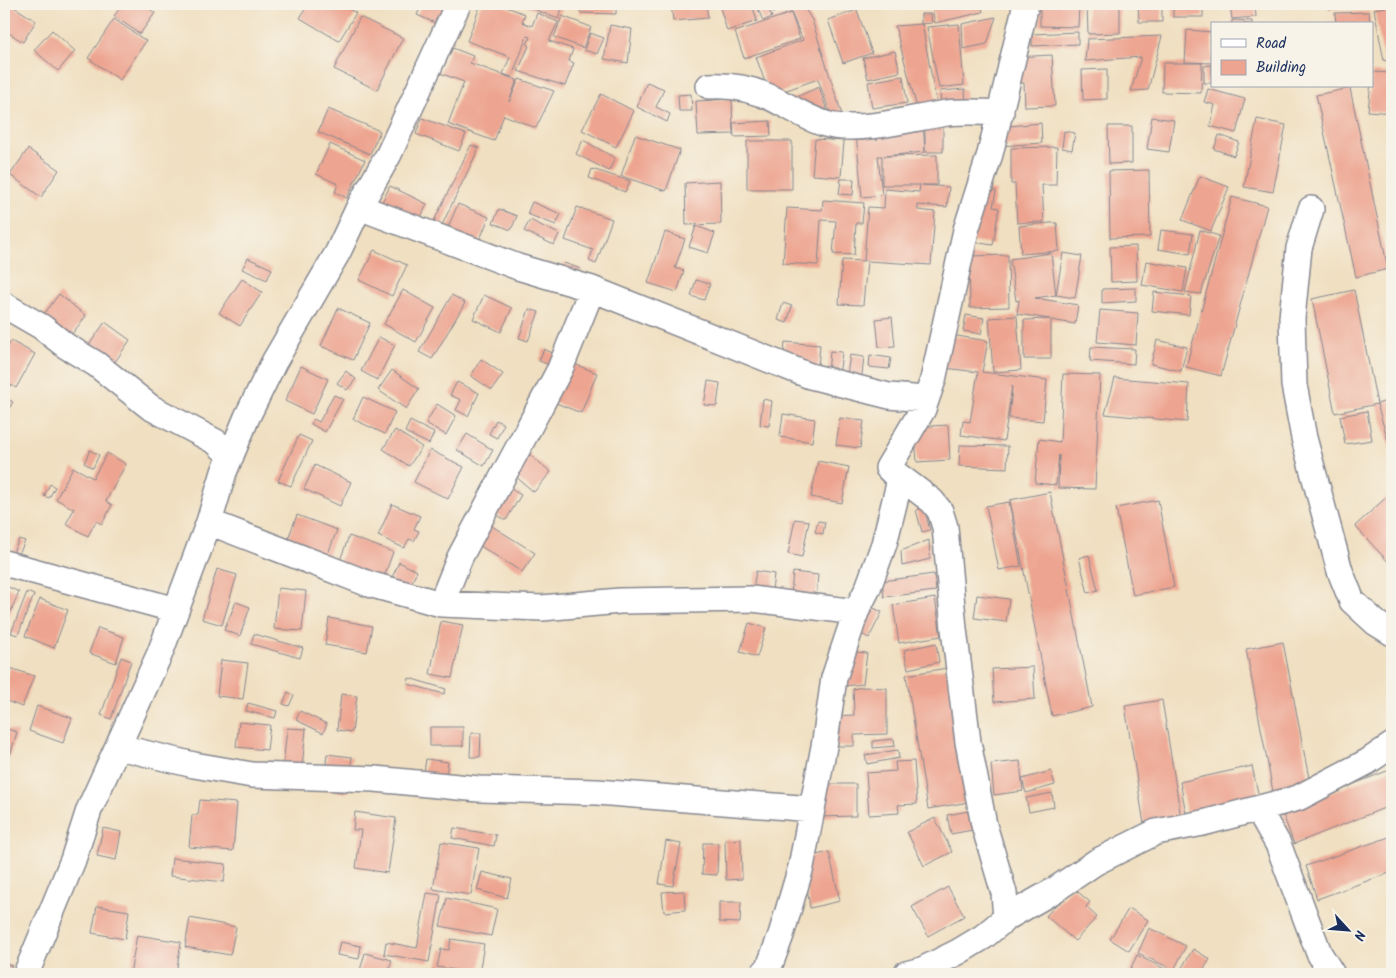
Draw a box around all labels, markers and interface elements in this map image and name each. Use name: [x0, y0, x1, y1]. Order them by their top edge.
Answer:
legend: [1211, 22, 1374, 88]
text: Road: [1256, 32, 1287, 56]
text: Building: [1256, 56, 1306, 80]
north arrow: [1324, 906, 1374, 956]
text: N: [1347, 926, 1371, 944]

